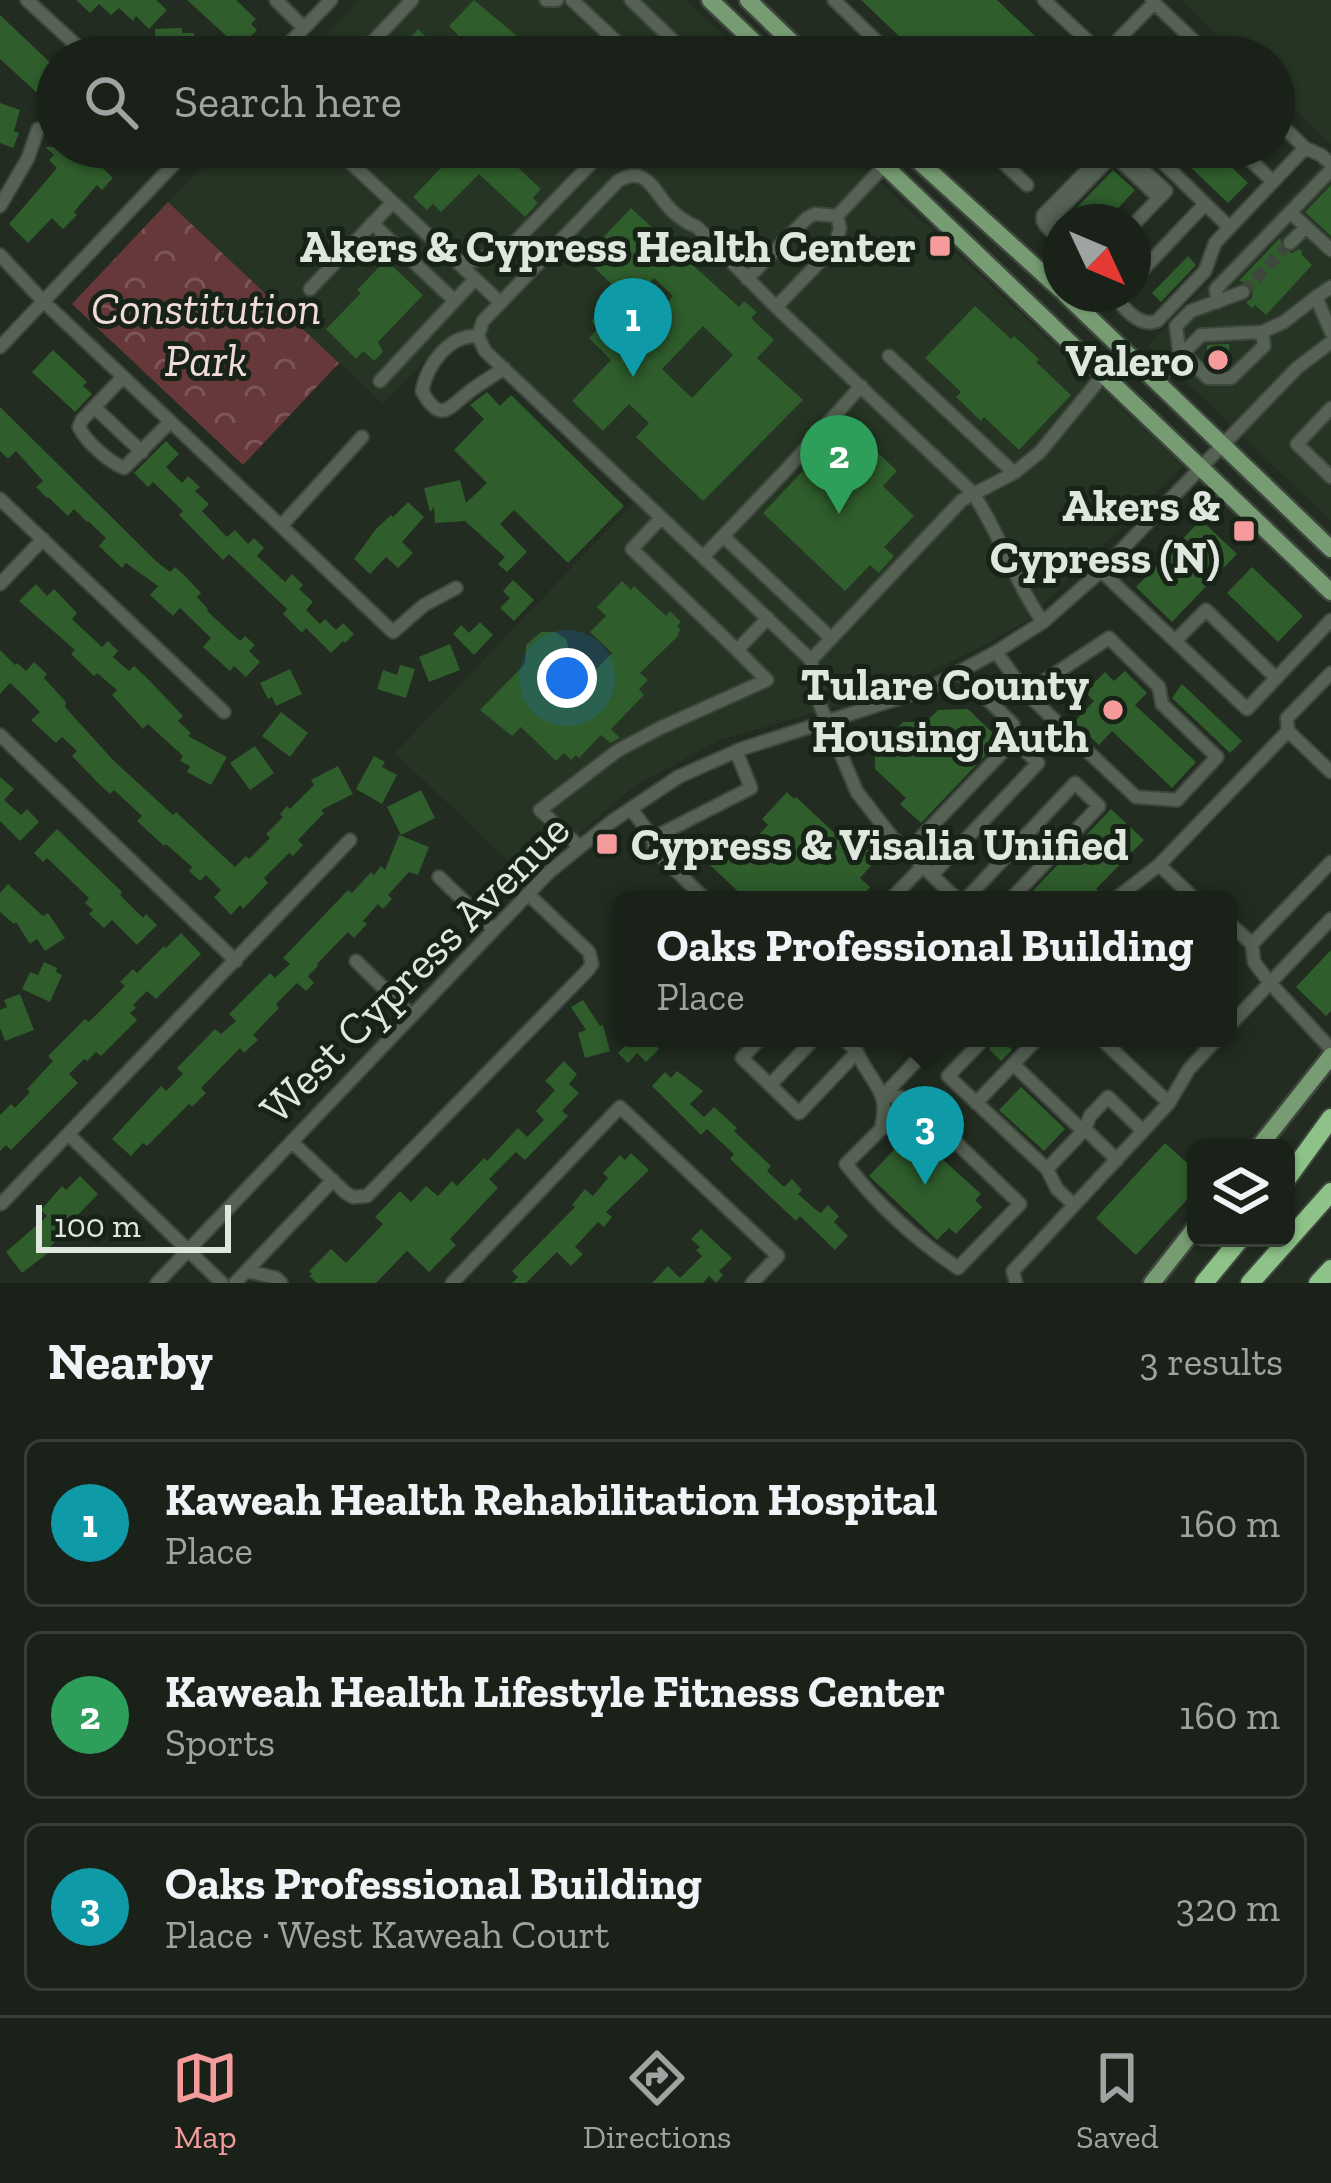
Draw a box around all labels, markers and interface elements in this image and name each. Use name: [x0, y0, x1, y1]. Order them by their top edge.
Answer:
search box: [36, 36, 1295, 168]
icon: search: [78, 69, 144, 135]
text: Search here: [174, 75, 402, 129]
north arrow: [1043, 204, 1151, 312]
place label: Akers & Cypress Health Center: [300, 220, 916, 274]
marker: Akers & Cypress Health Center: [927, 233, 953, 259]
pin: 1: [594, 278, 672, 377]
park label: Constitution Park: [91, 282, 321, 388]
place label: Valero: [1065, 334, 1194, 388]
marker: Valero: [1205, 347, 1231, 373]
pin: 2: [800, 415, 878, 514]
place label: Akers & Cypress (N): [990, 479, 1220, 585]
marker: Akers & Cypress (N): [1231, 518, 1257, 544]
your location: [537, 648, 597, 708]
place label: Tulare County Housing Auth: [801, 658, 1089, 764]
marker: Tulare County Housing Auth: [1100, 697, 1126, 723]
street label: West Cypress Avenue: [249, 803, 581, 1135]
place label: Cypress & Visalia Unified: [631, 818, 1129, 872]
marker: Cypress & Visalia Unified: [594, 831, 620, 857]
popup: [613, 891, 1237, 1047]
text: Oaks Professional Building: [657, 919, 1193, 973]
text: Place: [657, 973, 745, 1020]
pin: 3: [886, 1086, 964, 1185]
map controls: [1187, 1139, 1295, 1247]
button: layers: [1187, 1139, 1295, 1247]
scale bar: [36, 1199, 231, 1252]
text: 100 m: [54, 1206, 141, 1245]
text: Nearby: [48, 1331, 213, 1392]
text: 3 results: [1139, 1338, 1283, 1385]
text: Kaweah Health Rehabilitation Hospital: [165, 1473, 938, 1527]
text: 1: [82, 1500, 98, 1547]
text: 160 m: [1179, 1500, 1280, 1547]
text: Place: [165, 1527, 253, 1574]
text: Kaweah Health Lifestyle Fitness Center: [165, 1665, 945, 1719]
text: 2: [80, 1692, 100, 1739]
text: 160 m: [1179, 1692, 1280, 1739]
text: Sports: [165, 1719, 275, 1766]
text: Oaks Professional Building: [165, 1857, 702, 1911]
text: 3: [80, 1884, 100, 1931]
text: 320 m: [1176, 1884, 1280, 1931]
text: Place · West Kaweah Court: [165, 1911, 609, 1958]
tab: Map: [172, 2045, 238, 2156]
tab: Directions: [583, 2045, 732, 2156]
tab: Saved: [1076, 2045, 1159, 2156]

